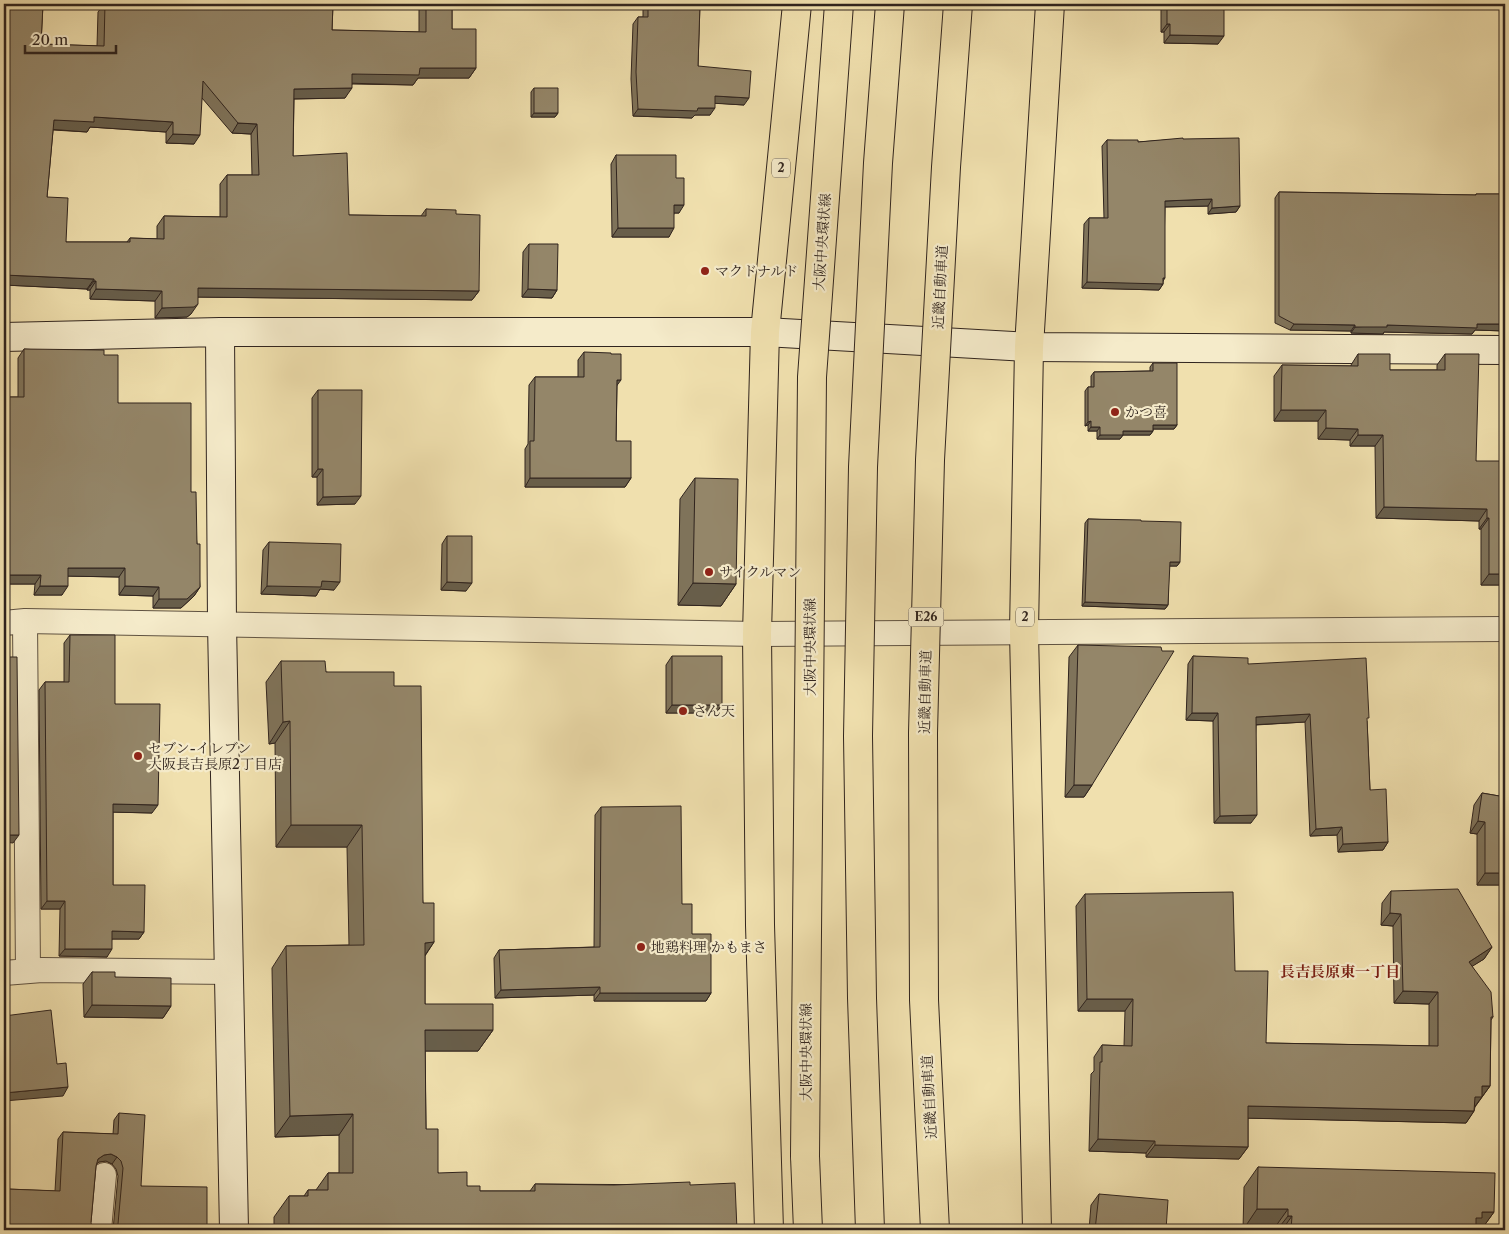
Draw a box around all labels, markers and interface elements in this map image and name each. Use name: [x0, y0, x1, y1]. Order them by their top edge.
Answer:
scale bar: [25, 22, 116, 54]
text: 20 m: [32, 30, 68, 49]
road number: 2: [772, 158, 790, 178]
street label: 大阪中央環状線: [810, 192, 834, 292]
street label: 近畿自動車道: [929, 245, 951, 329]
place label: マクドナルド: [715, 262, 798, 280]
marker: マクドナルド: [699, 265, 711, 277]
place label: かつ喜: [1125, 403, 1167, 421]
marker: かつ喜: [1109, 406, 1121, 418]
place label: サイクルマン: [719, 563, 801, 581]
marker: サイクルマン: [703, 566, 715, 578]
street label: 大阪中央環状線: [801, 598, 819, 696]
road number: E26: [908, 608, 944, 626]
road number: 2: [1016, 608, 1034, 626]
street label: 近畿自動車道: [915, 650, 935, 734]
place label: さん天: [693, 702, 735, 720]
marker: さん天: [677, 705, 689, 717]
place label: セブン-イレブン 大阪長吉長原2丁目店: [148, 739, 282, 773]
marker: セブン-イレブン 大阪長吉長原2丁目店: [132, 750, 144, 762]
place label: 地鶏料理 かもまさ: [651, 938, 767, 956]
marker: 地鶏料理 かもまさ: [635, 941, 647, 953]
district label: 長吉長原東一丁目: [1280, 962, 1400, 981]
street label: 大阪中央環状線: [797, 1003, 815, 1101]
street label: 近畿自動車道: [918, 1055, 940, 1139]

